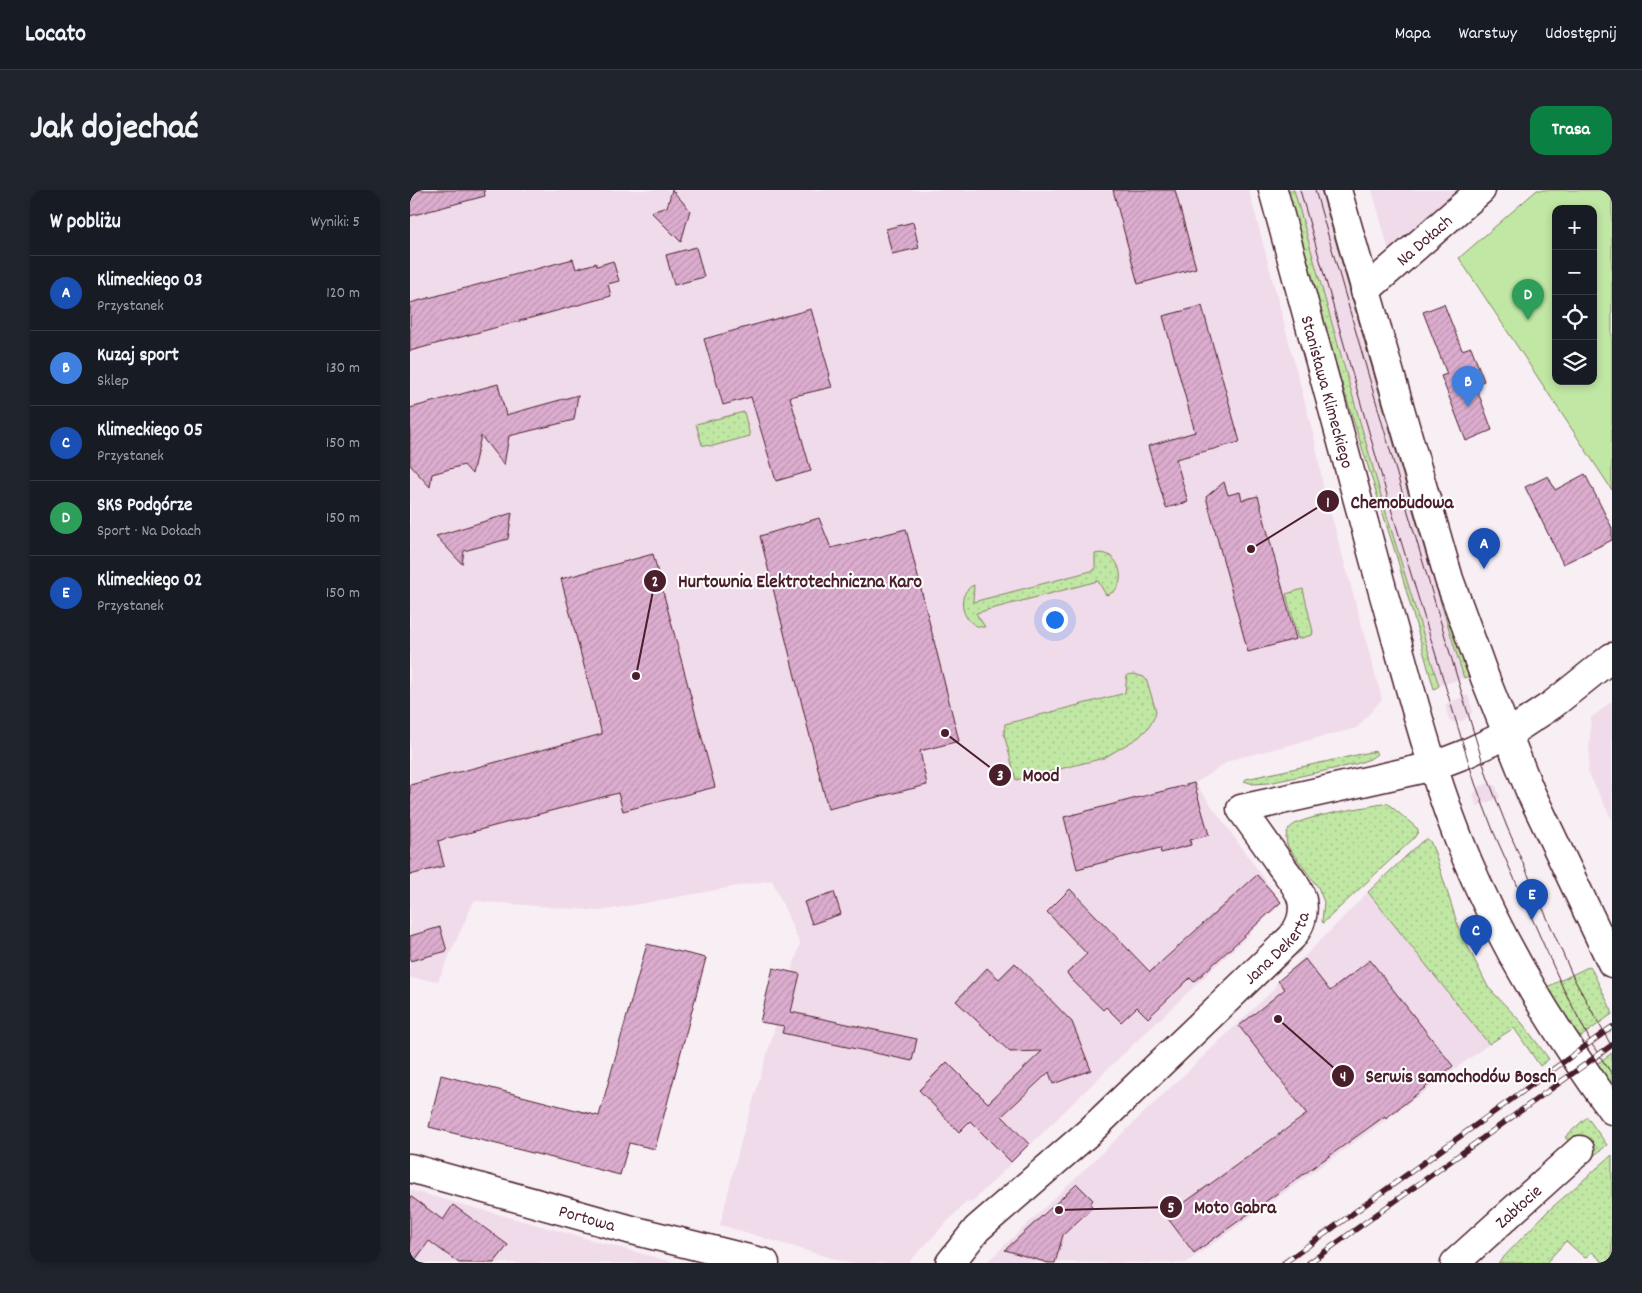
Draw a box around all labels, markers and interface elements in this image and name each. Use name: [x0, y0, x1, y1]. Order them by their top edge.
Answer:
text: Locato: [25, 18, 86, 52]
text: Mapa: [1395, 22, 1431, 47]
text: Warstwy: [1459, 22, 1517, 47]
text: Udostępnij: [1545, 22, 1617, 47]
text: Jak dojechać: [30, 105, 199, 155]
button: Trasa: [1530, 106, 1612, 155]
map controls: [1552, 205, 1597, 385]
button: +: [1552, 205, 1597, 250]
text: W pobliżu: [50, 208, 121, 238]
street label: Na Dołach: [1392, 210, 1459, 273]
text: Wyniki: 5: [311, 211, 360, 234]
button: −: [1552, 250, 1597, 295]
text: Klimeckiego 03: [97, 268, 202, 295]
pin: D: [1512, 279, 1544, 320]
text: A: [62, 282, 70, 305]
text: 120 m: [326, 282, 360, 305]
text: Przystanek: [97, 295, 164, 318]
button: locate: [1552, 295, 1597, 340]
street label: Stanisława Klimeckiego: [1293, 313, 1358, 472]
button: layers: [1552, 340, 1597, 385]
text: Kuzaj sport: [97, 343, 179, 370]
text: B: [62, 357, 70, 380]
text: 130 m: [326, 357, 360, 380]
pin: B: [1452, 366, 1484, 407]
text: Sklep: [97, 370, 129, 393]
text: Klimeckiego 05: [97, 418, 203, 445]
text: C: [62, 432, 70, 455]
text: 150 m: [326, 432, 360, 455]
text: Przystanek: [97, 445, 164, 468]
callout: Chemobudowa: [1315, 484, 1463, 518]
text: Chemobudowa: [1351, 491, 1455, 518]
text: SKS Podgórze: [97, 493, 192, 520]
text: 1: [1326, 493, 1330, 515]
text: D: [62, 507, 70, 530]
text: 150 m: [326, 507, 360, 530]
text: Sport · Na Dołach: [97, 520, 201, 543]
pin: A: [1468, 528, 1500, 569]
callout: Hurtownia Elektrotechniczna Karo: [643, 564, 932, 598]
text: Klimeckiego 02: [97, 568, 202, 595]
text: Hurtownia Elektrotechniczna Karo: [678, 570, 923, 597]
text: 2: [652, 572, 658, 594]
text: E: [62, 582, 70, 605]
text: 150 m: [326, 582, 360, 605]
text: Przystanek: [97, 595, 164, 618]
your location: [1042, 607, 1068, 633]
callout: Mood: [988, 758, 1070, 792]
text: Mood: [1023, 764, 1060, 791]
text: 3: [997, 766, 1004, 788]
pin: E: [1516, 879, 1548, 920]
street label: Jana Dekerta: [1239, 910, 1318, 992]
pin: C: [1460, 915, 1492, 956]
callout: Serwis samochodów Bosch: [1331, 1059, 1566, 1093]
text: Serwis samochodów Bosch: [1366, 1065, 1557, 1092]
text: 4: [1340, 1067, 1346, 1089]
street label: Zabłocie: [1491, 1180, 1549, 1236]
callout: Moto Gabra: [1159, 1190, 1286, 1224]
text: Moto Gabra: [1194, 1196, 1277, 1223]
text: 5: [1168, 1198, 1175, 1220]
street label: Portowa: [555, 1200, 618, 1240]

